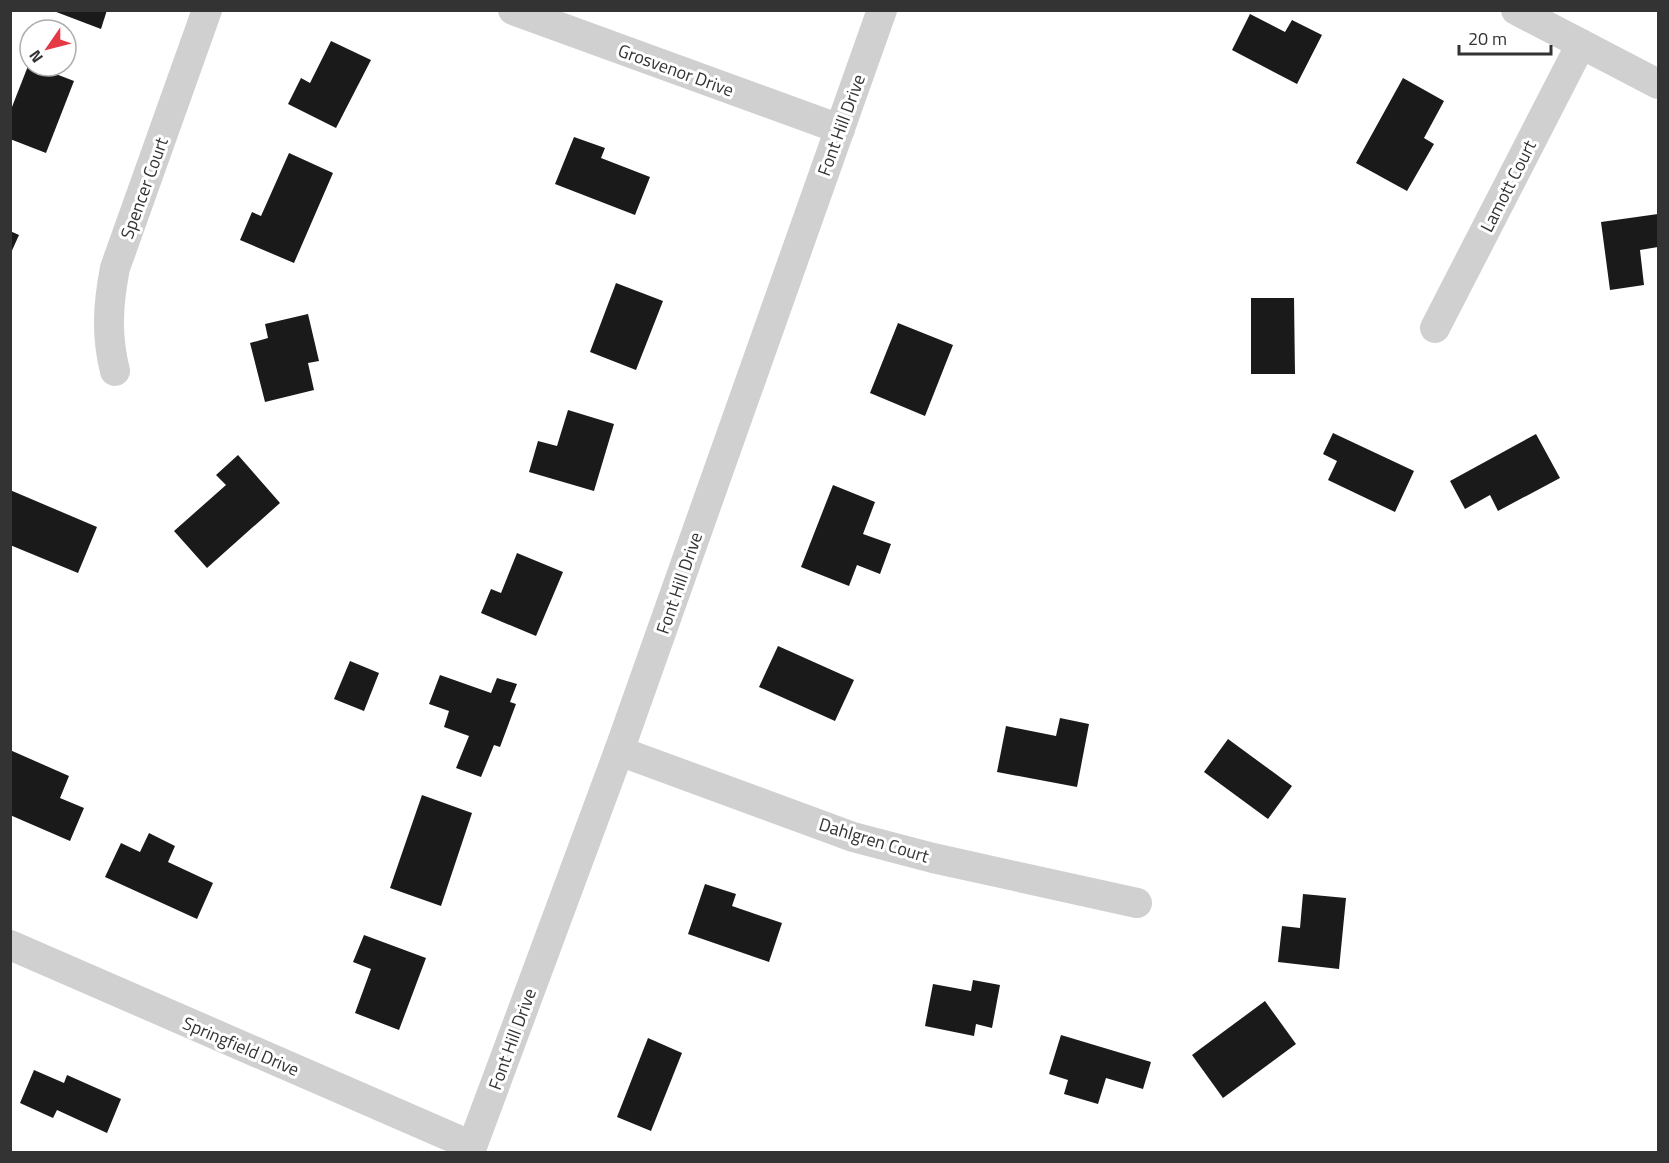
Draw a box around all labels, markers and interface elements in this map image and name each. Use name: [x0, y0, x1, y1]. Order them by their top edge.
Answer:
north arrow: [18, 18, 78, 78]
scale bar: [1459, 18, 1550, 56]
text: 20 m: [1468, 25, 1507, 52]
street label: Grosvenor Drive: [614, 37, 738, 103]
text: N: [23, 45, 49, 68]
street label: Font Hill Drive: [810, 70, 872, 180]
street label: Spencer Court: [113, 133, 175, 243]
street label: Lamott Court: [1473, 135, 1543, 237]
street label: Font Hill Drive: [649, 528, 709, 638]
street label: Dahlgren Court: [816, 810, 933, 870]
street label: Font Hill Drive: [481, 984, 543, 1094]
street label: Springfield Drive: [179, 1009, 303, 1083]

